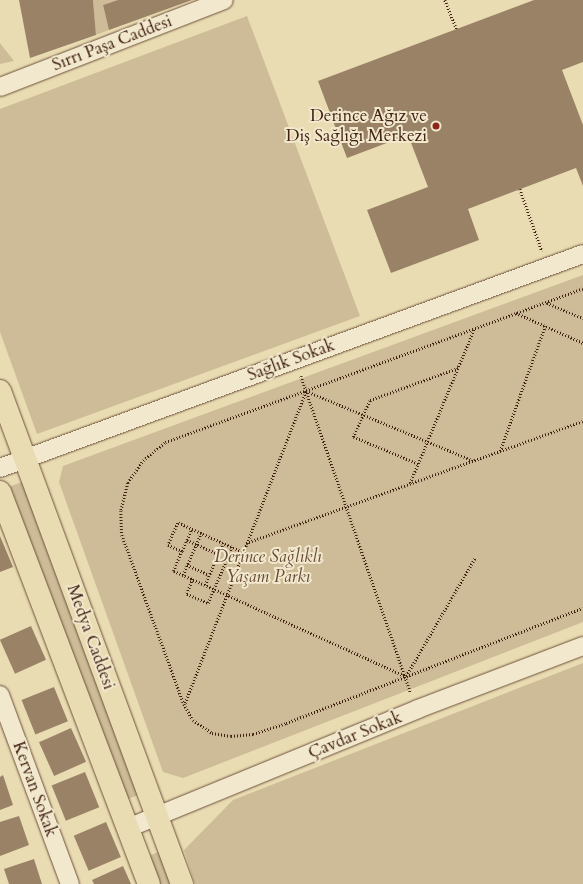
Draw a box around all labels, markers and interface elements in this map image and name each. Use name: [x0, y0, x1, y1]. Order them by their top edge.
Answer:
street label: Sırrı Paşa Caddesi: [49, 11, 175, 75]
place label: Derince Ağız ve Diş Sağlığı Merkezi: [286, 106, 427, 146]
marker: Derince Ağız ve Diş Sağlığı Merkezi: [430, 120, 442, 132]
street label: Sağlık Sokak: [245, 335, 337, 385]
park label: Derince Sağlıklı Yaşam Parkı: [214, 547, 322, 587]
street label: Medya Caddesi: [63, 582, 119, 692]
street label: Çavdar Sokak: [305, 707, 405, 763]
street label: Kervan Sokak: [8, 739, 62, 839]

